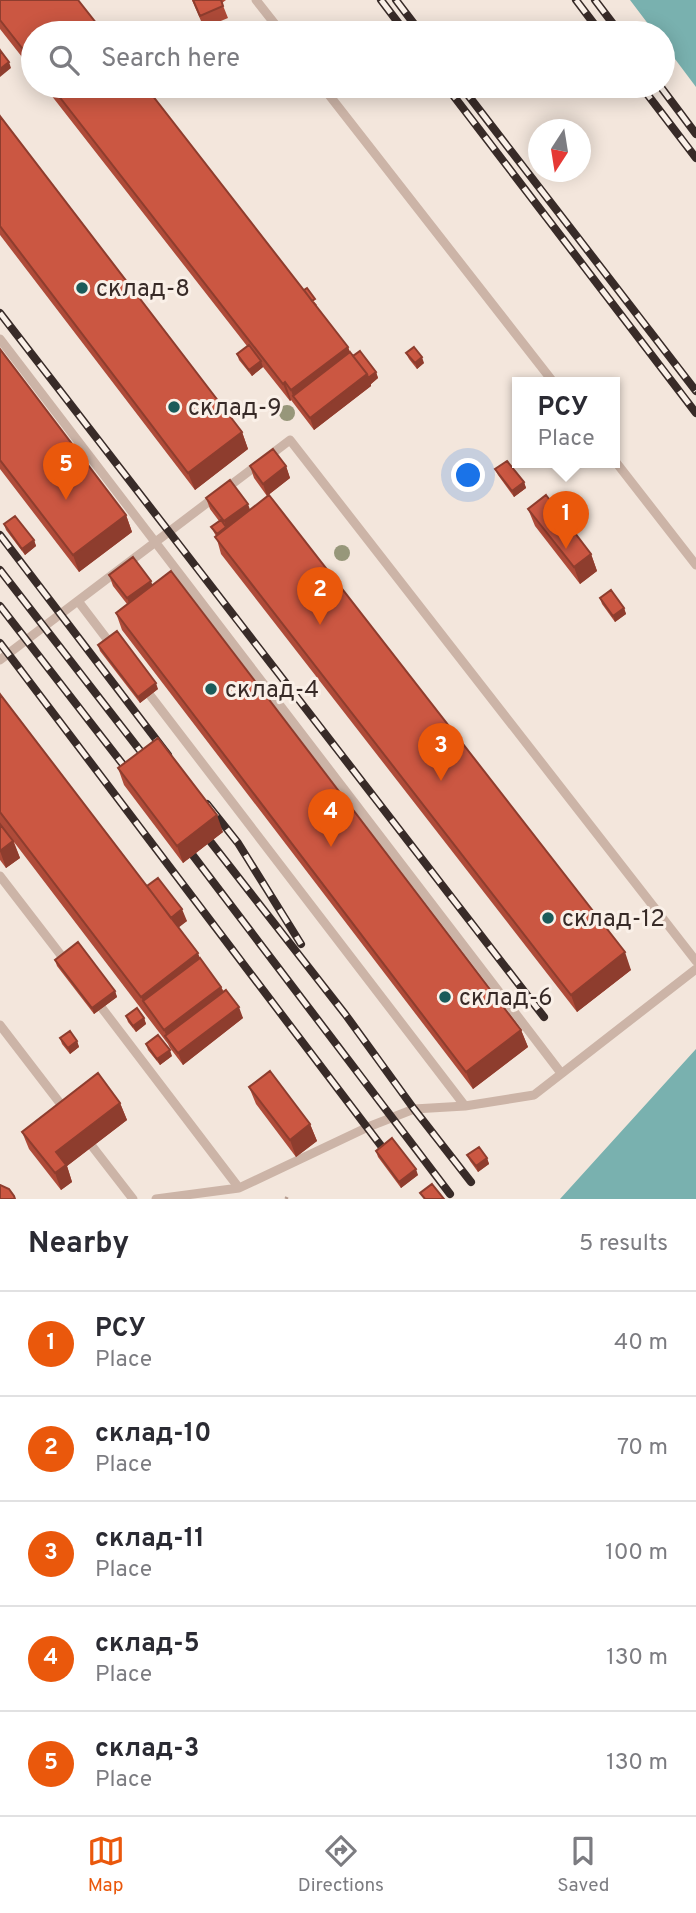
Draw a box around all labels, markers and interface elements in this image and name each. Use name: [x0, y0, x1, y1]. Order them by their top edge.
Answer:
search box: [21, 21, 675, 98]
icon: search: [45, 41, 83, 79]
text: Search here: [101, 43, 240, 76]
north arrow: [528, 119, 591, 182]
place label: склад-8: [96, 275, 190, 305]
marker: склад-8: [74, 280, 90, 296]
popup: [512, 377, 620, 468]
text: РСУ: [537, 392, 588, 425]
place label: склад-9: [188, 394, 282, 424]
marker: склад-9: [166, 399, 182, 415]
text: Place: [537, 425, 595, 454]
pin: 5: [43, 442, 89, 500]
your location: [451, 458, 485, 492]
pin: 1: [543, 491, 589, 549]
pin: 2: [297, 567, 343, 625]
place label: склад-4: [225, 676, 319, 706]
marker: склад-4: [203, 681, 219, 697]
pin: 3: [418, 723, 464, 781]
pin: 4: [308, 789, 354, 847]
place label: склад-12: [562, 905, 665, 935]
marker: склад-12: [540, 910, 556, 926]
place label: склад-6: [459, 984, 553, 1014]
marker: склад-6: [437, 989, 453, 1005]
text: Nearby: [28, 1226, 129, 1263]
text: 5 results: [579, 1230, 668, 1259]
text: РСУ: [95, 1313, 146, 1346]
text: 1: [46, 1329, 56, 1358]
text: 40 m: [614, 1329, 668, 1358]
text: Place: [95, 1346, 152, 1375]
text: склад-10: [95, 1418, 211, 1451]
text: 2: [44, 1434, 58, 1463]
text: 70 m: [617, 1434, 668, 1463]
text: Place: [95, 1451, 152, 1480]
text: склад-11: [95, 1523, 205, 1556]
text: 3: [44, 1539, 58, 1568]
text: 100 m: [605, 1539, 668, 1568]
text: Place: [95, 1556, 152, 1585]
text: склад-5: [95, 1628, 200, 1661]
text: 4: [44, 1644, 58, 1673]
text: 130 m: [606, 1644, 668, 1673]
text: Place: [95, 1661, 152, 1690]
text: склад-3: [95, 1733, 199, 1766]
text: 5: [44, 1749, 58, 1778]
text: 130 m: [606, 1749, 668, 1778]
text: Place: [95, 1766, 152, 1795]
tab: Map: [87, 1832, 125, 1898]
tab: Directions: [298, 1832, 384, 1898]
tab: Saved: [557, 1832, 609, 1898]

